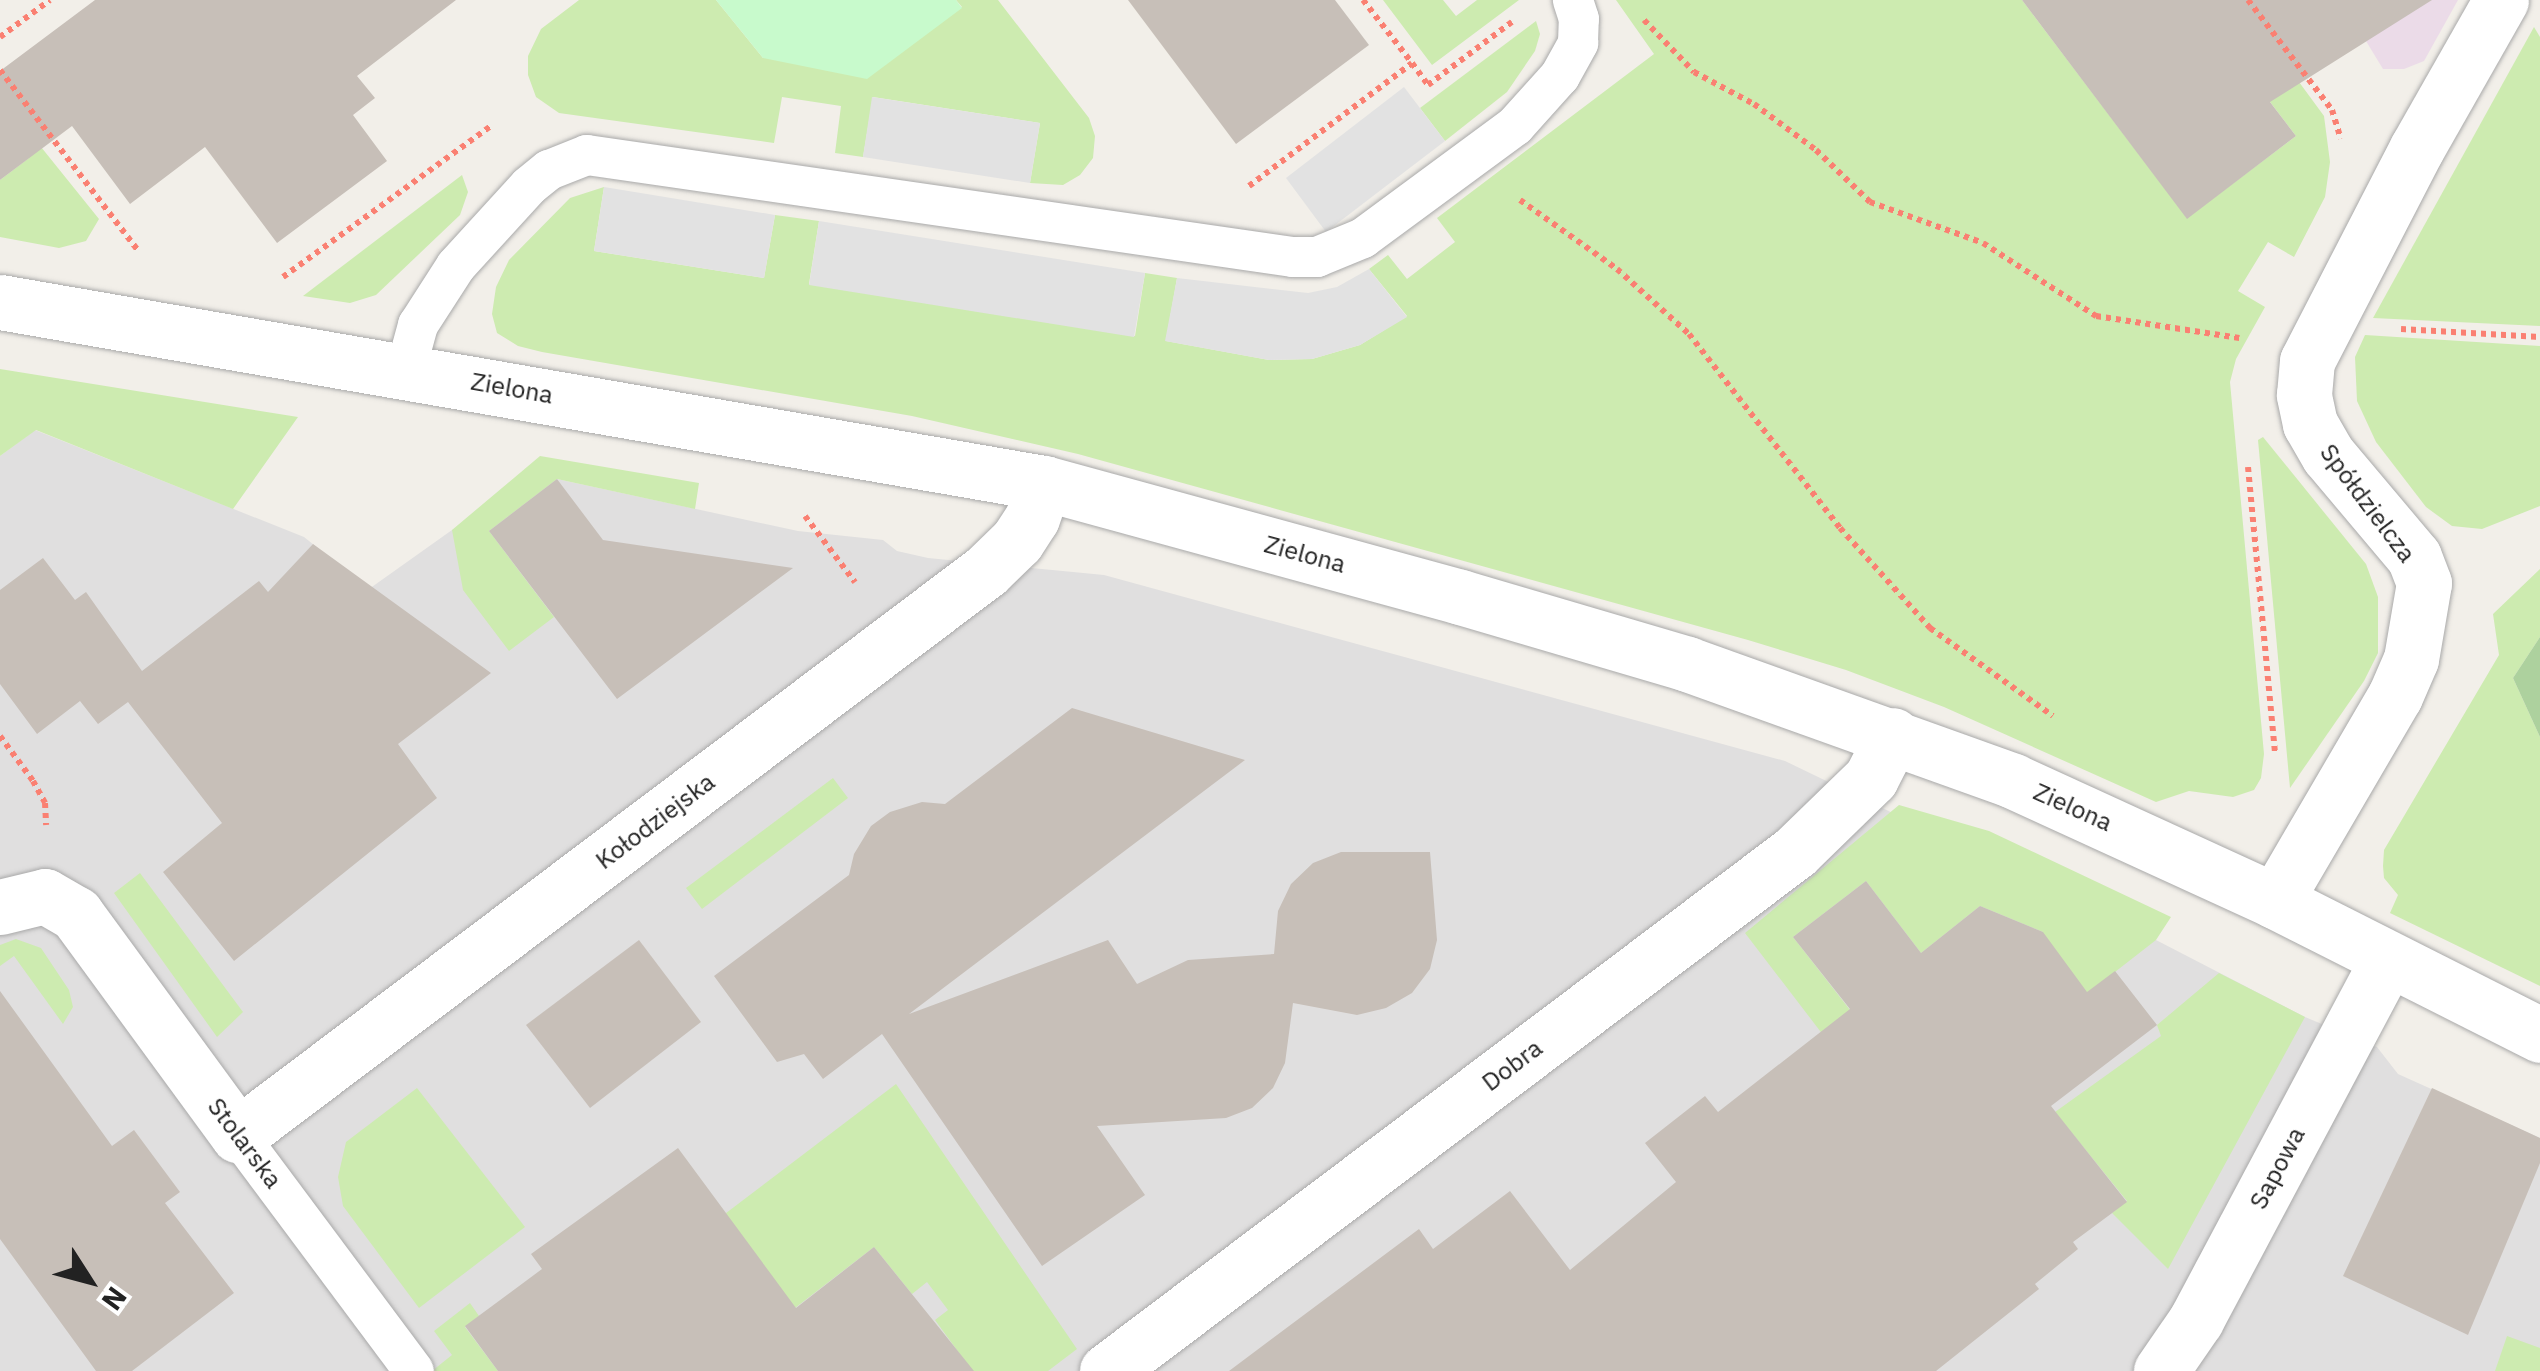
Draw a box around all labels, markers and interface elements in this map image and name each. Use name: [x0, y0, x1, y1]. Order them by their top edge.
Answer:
street label: Zielona: [469, 366, 555, 410]
street label: Spółdzielcza: [2314, 438, 2422, 568]
street label: Zielona: [1261, 529, 1349, 579]
street label: Kołodziejska: [590, 767, 720, 875]
street label: Zielona: [2029, 776, 2117, 838]
street label: Dobra: [1476, 1033, 1548, 1097]
street label: Stolarska: [201, 1092, 289, 1194]
street label: Sapowa: [2243, 1122, 2311, 1214]
north arrow: [40, 1231, 140, 1331]
text: N: [94, 1280, 136, 1318]

